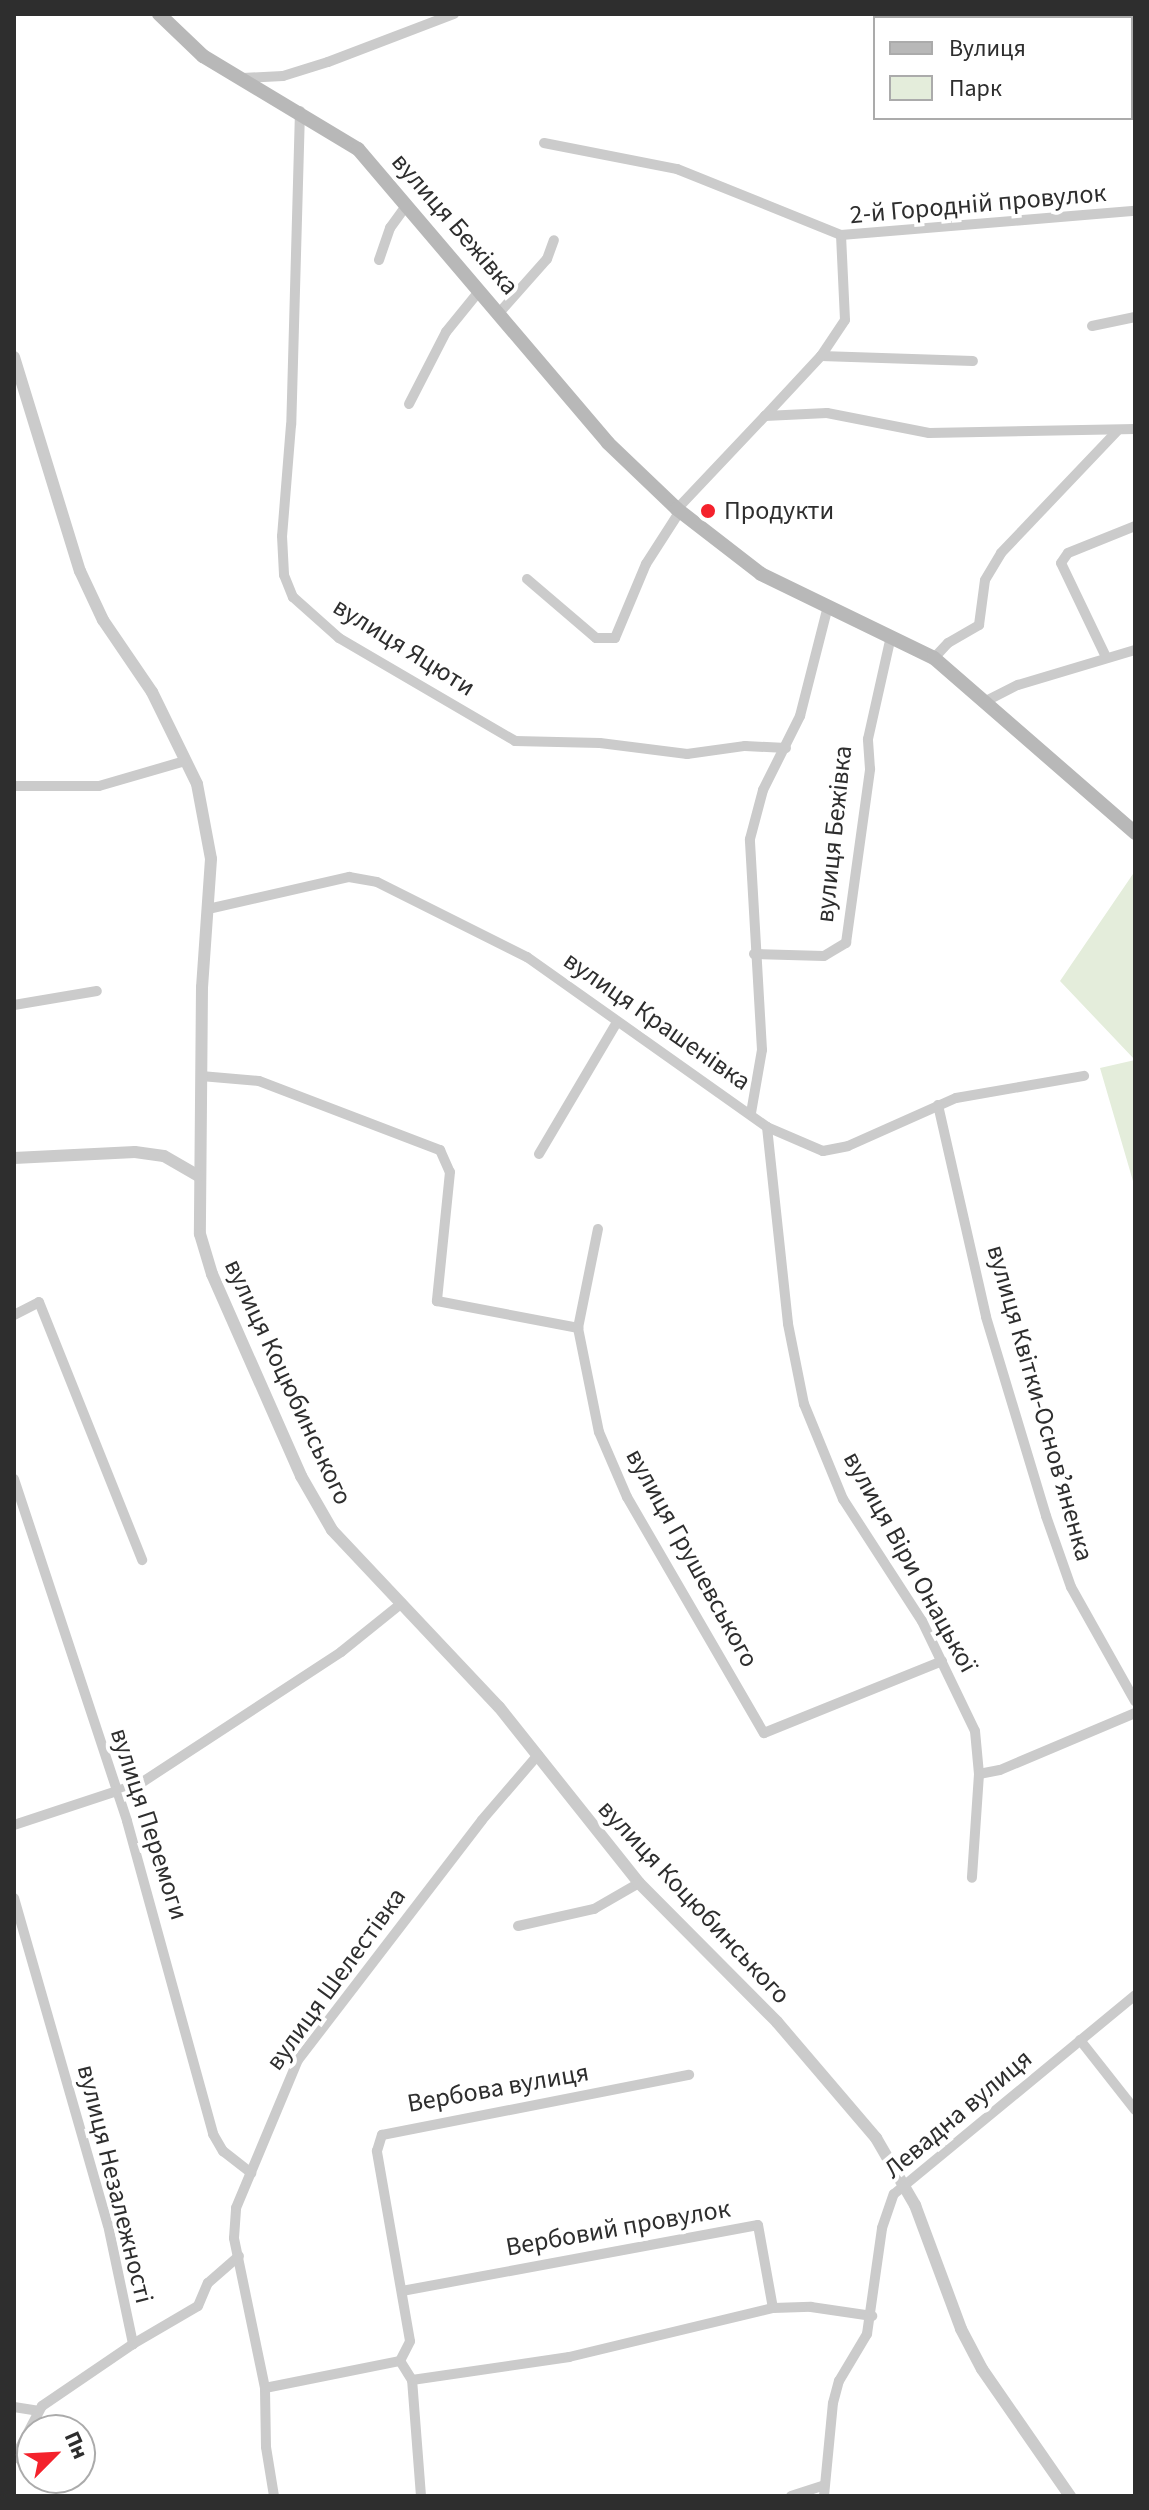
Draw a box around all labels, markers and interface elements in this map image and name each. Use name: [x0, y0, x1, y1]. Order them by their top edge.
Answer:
legend: [873, 16, 1133, 120]
text: Вулиця: [949, 31, 1026, 66]
text: Парк: [949, 71, 1002, 106]
street label: вулиця Бежівка: [385, 147, 525, 301]
street label: 2-й Городній провулок: [849, 177, 1107, 231]
place label: Продукти: [724, 495, 834, 527]
marker: Продукти: [699, 502, 717, 520]
street label: вулиця Яцюти: [327, 591, 481, 703]
street label: вулиця Бежівка: [809, 744, 859, 924]
street label: вулиця Крашенівка: [557, 945, 757, 1097]
street label: вулиця Квітки-Основʼяненка: [980, 1241, 1100, 1565]
street label: вулиця Коцюбинського: [217, 1254, 359, 1510]
street label: вулиця Грушевського: [619, 1443, 765, 1673]
street label: вулиця Віри Онацької: [836, 1446, 984, 1678]
street label: вулиця Перемоги: [103, 1724, 195, 1924]
street label: вулиця Коцюбинського: [591, 1794, 797, 2010]
street label: вулиця Шелестівка: [259, 1882, 413, 2076]
street label: Левадна вулиця: [878, 2043, 1038, 2185]
street label: Вербова вулиця: [405, 2057, 591, 2119]
street label: вулиця Незалежності: [70, 2062, 160, 2306]
street label: Вербовий провулок: [503, 2193, 733, 2263]
north arrow: [16, 2414, 96, 2494]
text: Пн: [56, 2426, 96, 2464]

